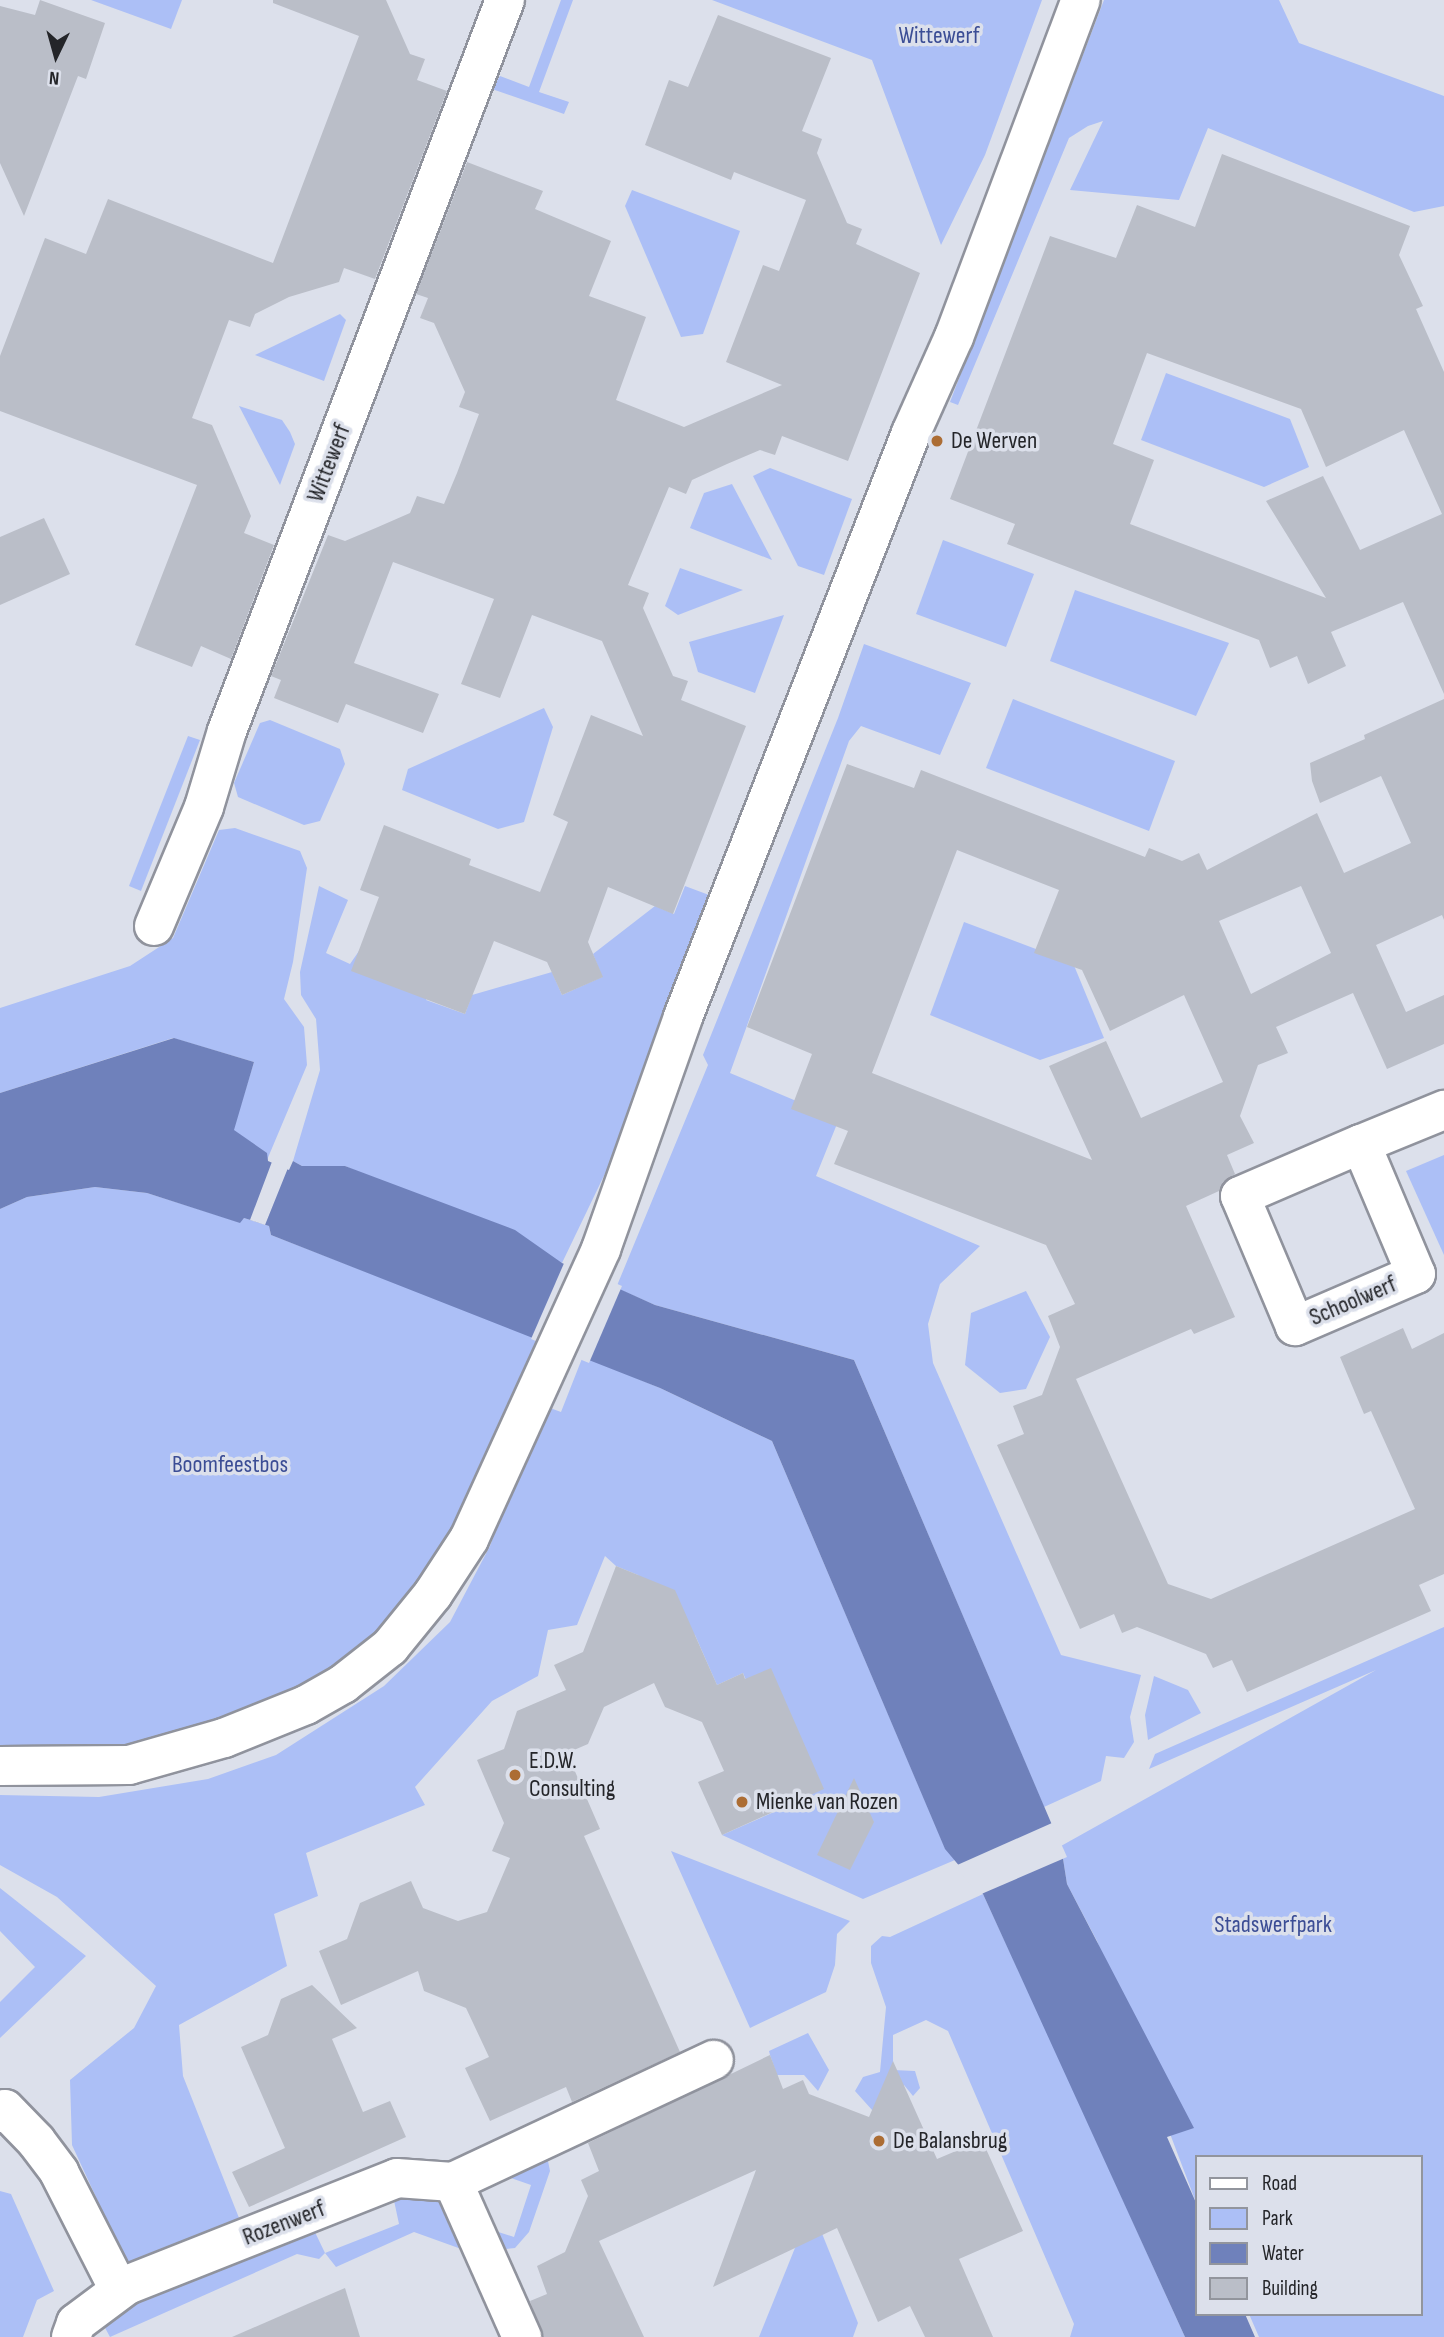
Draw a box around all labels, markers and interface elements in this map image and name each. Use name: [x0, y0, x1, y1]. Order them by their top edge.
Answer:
north arrow: [21, 21, 91, 91]
park label: Wittewerf: [898, 22, 980, 50]
text: N: [48, 66, 60, 89]
street label: Wittewerf: [301, 420, 357, 506]
place label: De Werven: [951, 427, 1037, 455]
marker: De Werven: [929, 433, 945, 449]
street label: Schoolwerf: [1305, 1270, 1401, 1332]
park label: Boomfeestbos: [172, 1451, 288, 1479]
place label: E.D.W. Consulting: [529, 1747, 615, 1803]
marker: E.D.W. Consulting: [507, 1767, 523, 1783]
place label: Mienke van Rozen: [756, 1788, 898, 1816]
marker: Mienke van Rozen: [734, 1794, 750, 1810]
park label: Stadswerfpark: [1214, 1911, 1332, 1939]
place label: De Balansbrug: [893, 2127, 1007, 2155]
marker: De Balansbrug: [871, 2133, 887, 2149]
legend: [1196, 2155, 1423, 2316]
text: Road: [1262, 2171, 1297, 2196]
street label: Rozenwerf: [239, 2194, 329, 2252]
text: Park: [1262, 2206, 1293, 2231]
text: Water: [1262, 2241, 1304, 2266]
text: Building: [1262, 2276, 1318, 2301]

